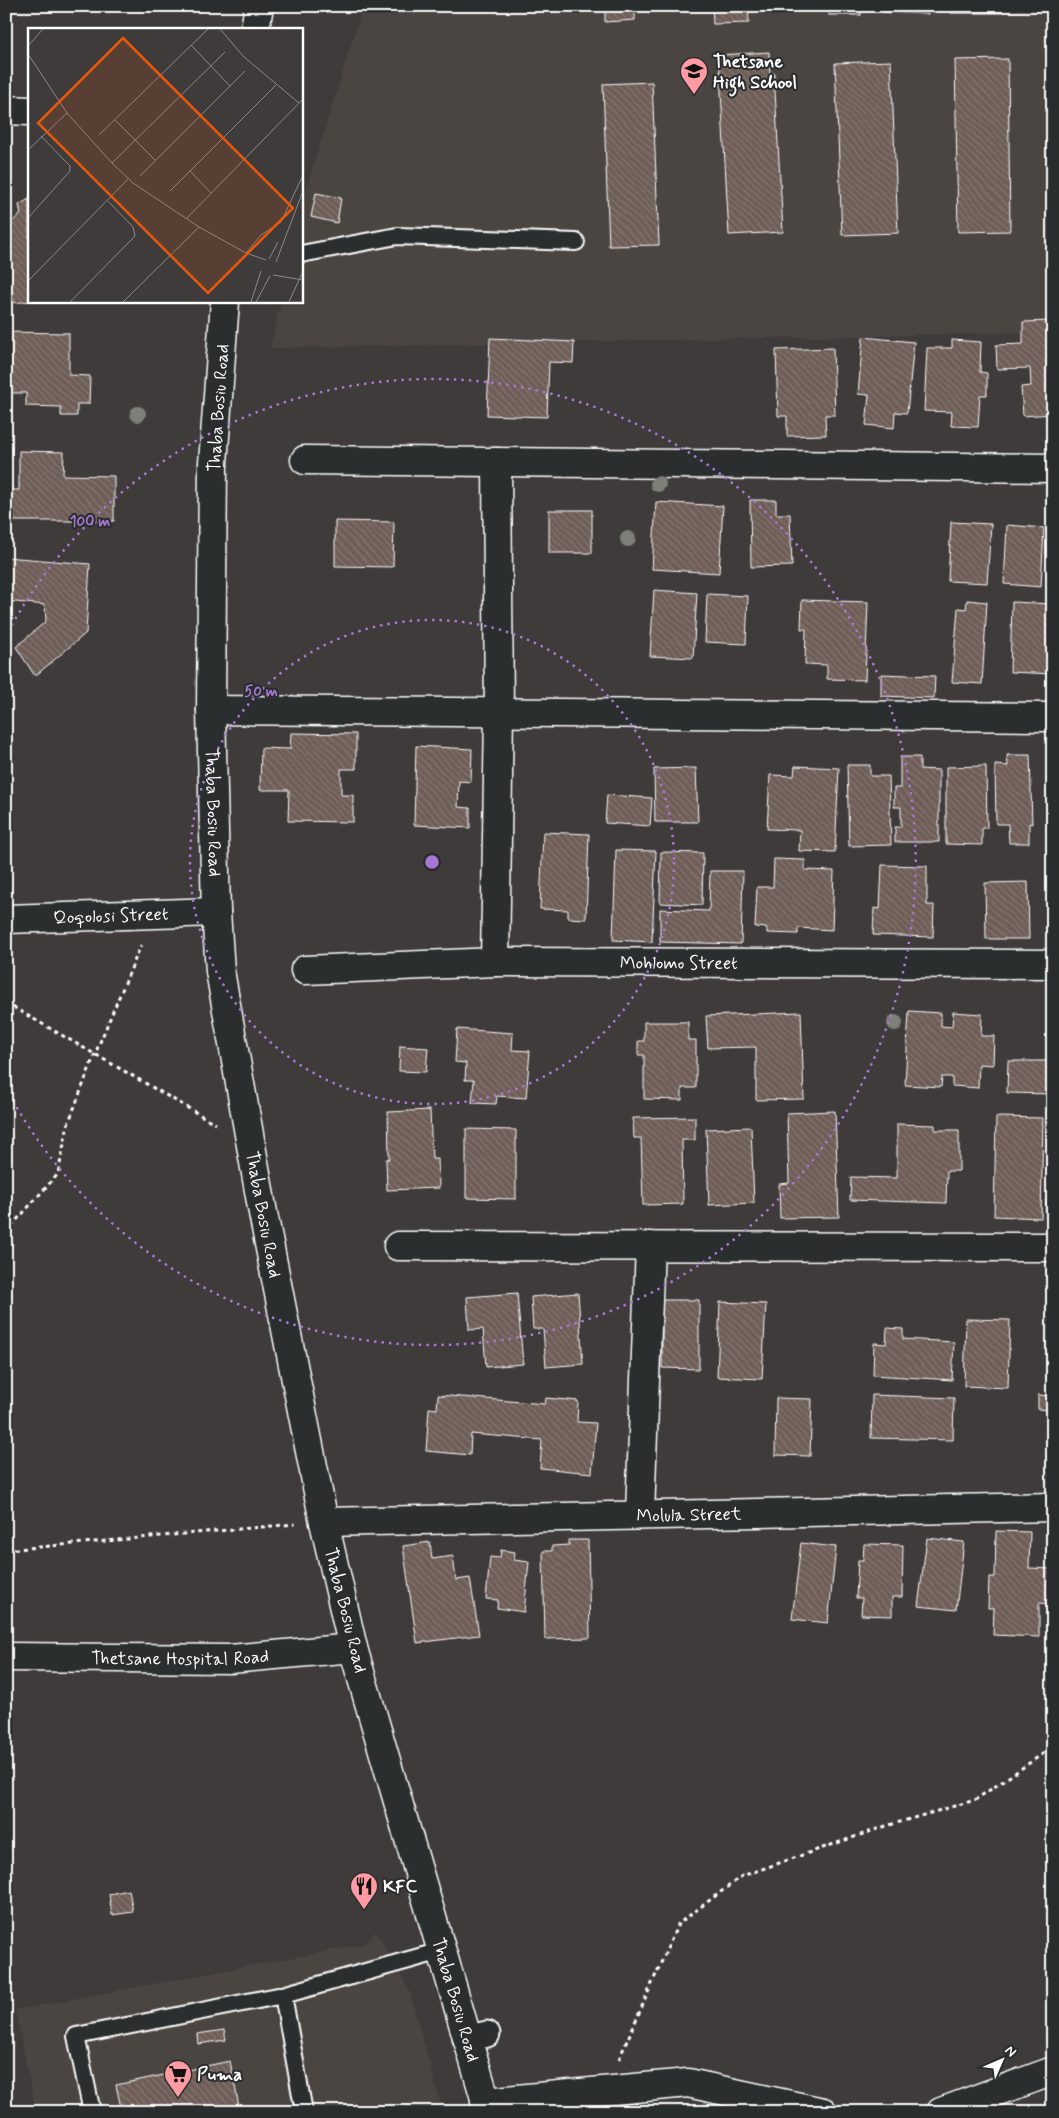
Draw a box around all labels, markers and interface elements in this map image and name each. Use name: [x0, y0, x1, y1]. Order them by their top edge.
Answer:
inset map: [28, 28, 302, 302]
place label: Thetsane High School: [713, 50, 797, 97]
school or university icon: Thetsane High School: [679, 56, 709, 95]
street label: Thaba Bosiu Road: [203, 343, 235, 473]
text: 100 m: [70, 512, 110, 532]
text: 50 m: [244, 682, 278, 702]
street label: Thaba Bosiu Road: [199, 748, 226, 877]
centre of rings: [423, 853, 441, 871]
street label: Qoqolosi Street: [53, 903, 169, 930]
street label: Mohlomo Street: [620, 951, 738, 976]
street label: Thaba Bosiu Road: [239, 1149, 287, 1280]
street label: Molula Street: [636, 1502, 742, 1529]
street label: Thaba Bosiu Road: [318, 1545, 372, 1675]
street label: Thetsane Hospital Road: [91, 1645, 270, 1672]
restaurant icon: KFC: [349, 1871, 379, 1910]
place label: KFC: [383, 1875, 417, 1899]
street label: Thaba Bosiu Road: [426, 1935, 485, 2065]
north arrow: [976, 2036, 1026, 2086]
text: N: [1001, 2042, 1020, 2061]
supermarket icon: Puma: [163, 2059, 193, 2098]
place label: Puma: [197, 2063, 242, 2087]

